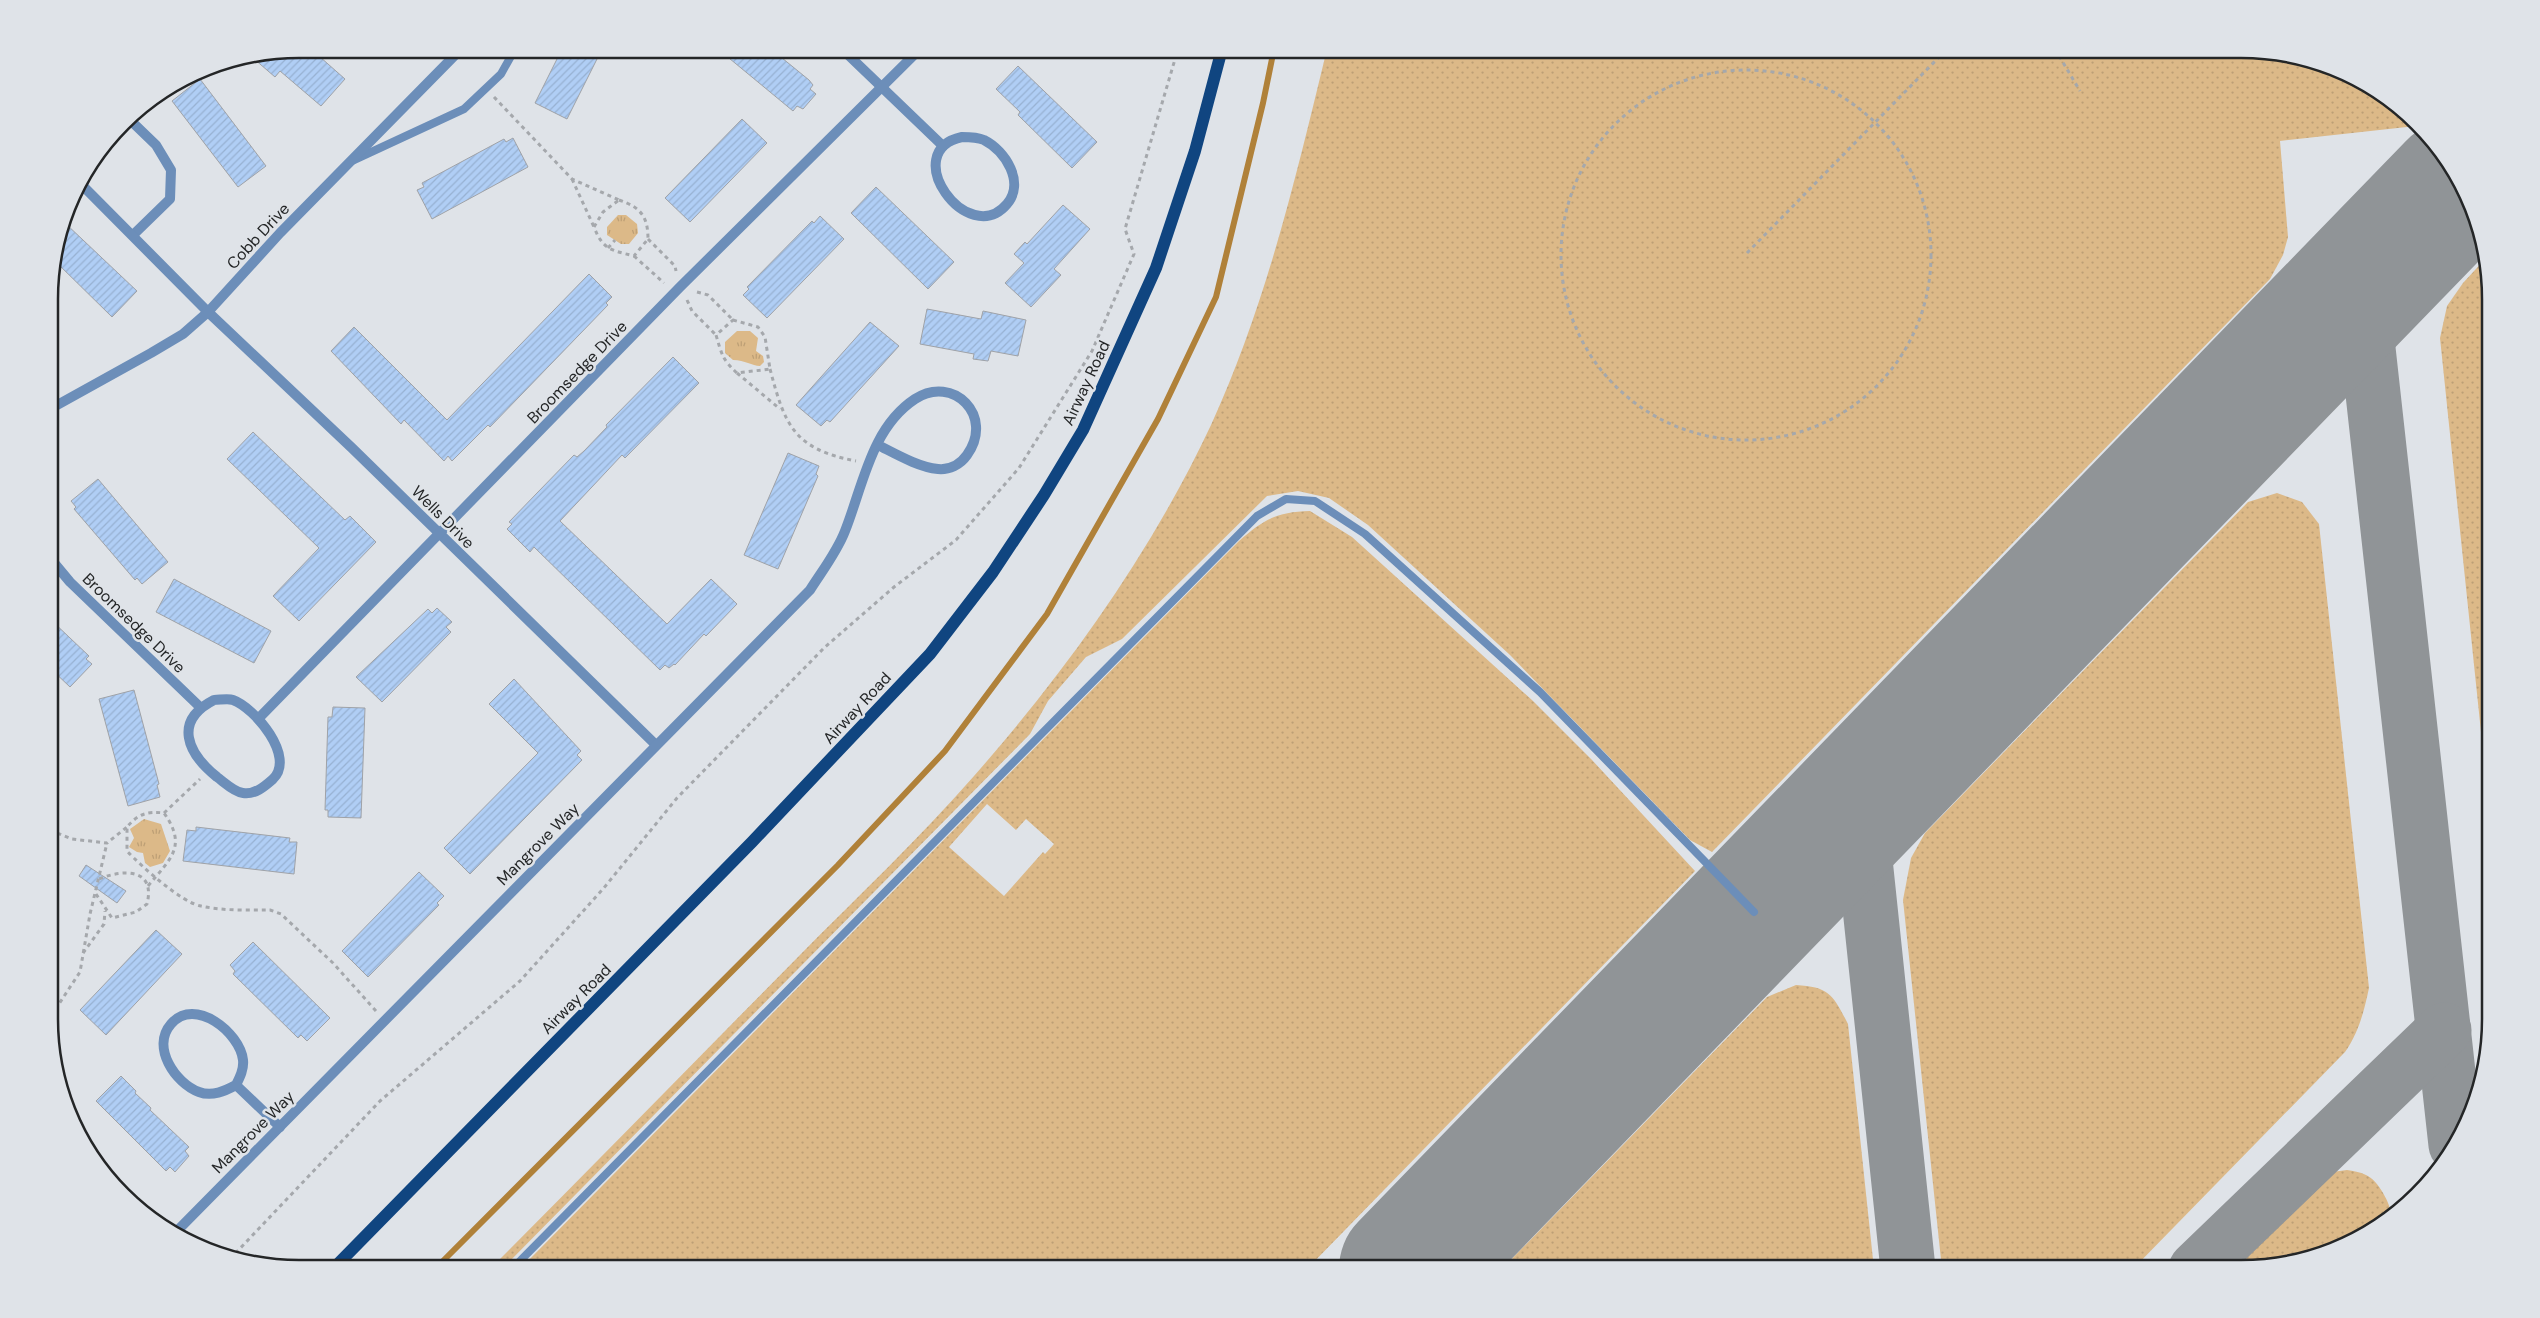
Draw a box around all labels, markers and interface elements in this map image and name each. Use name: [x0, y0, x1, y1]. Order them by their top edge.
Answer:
street label: Cobb Drive: [222, 198, 294, 274]
street label: Broomsedge Drive: [522, 316, 632, 428]
street label: Airway Road: [1057, 337, 1115, 429]
street label: Wells Drive: [407, 481, 479, 553]
street label: Broomsedge Drive: [78, 568, 190, 678]
street label: Airway Road: [818, 667, 896, 749]
street label: Mangrove Way: [492, 798, 584, 890]
street label: Airway Road: [536, 959, 616, 1039]
street label: Mangrove Way: [207, 1086, 299, 1178]

